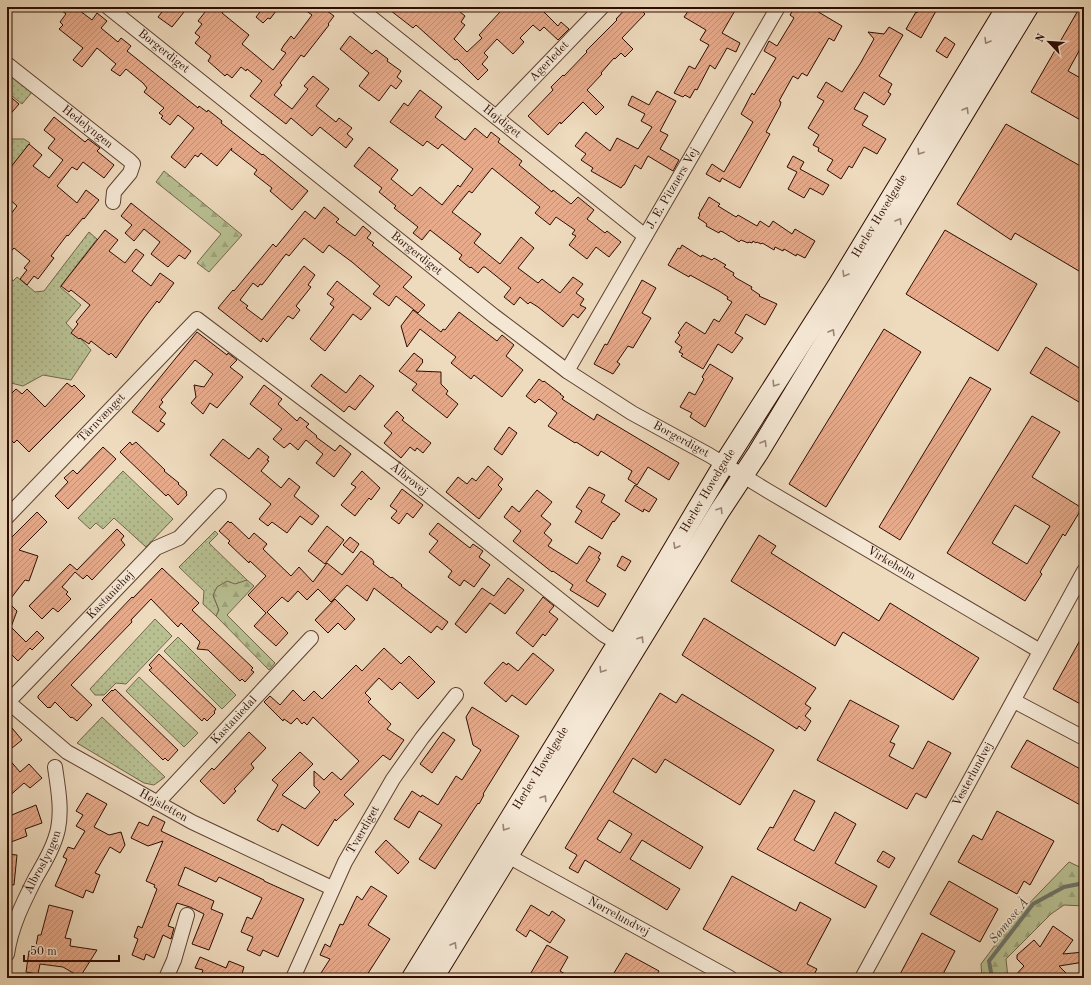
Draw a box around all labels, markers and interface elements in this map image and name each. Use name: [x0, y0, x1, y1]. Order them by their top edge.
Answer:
north arrow: [1029, 22, 1069, 62]
street label: Borgerdiget: [136, 27, 191, 75]
text: N: [1035, 32, 1048, 45]
one-way arrow: [985, 37, 992, 44]
street label: Agerledet: [527, 39, 571, 84]
street label: Hedelyngen: [59, 103, 115, 151]
street label: Højdiget: [480, 103, 523, 140]
one-way arrow: [962, 107, 969, 114]
street label: J. E. Pitzners Vej: [645, 146, 701, 231]
one-way arrow: [917, 148, 925, 155]
street label: Herlev Hovedgade: [850, 172, 910, 260]
one-way arrow: [894, 218, 902, 225]
street label: Borgerdiget: [388, 230, 444, 278]
one-way arrow: [842, 270, 849, 277]
one-way arrow: [827, 329, 834, 336]
one-way arrow: [772, 380, 780, 387]
street label: Tårnvænget: [76, 391, 128, 445]
street label: Borgerdiget: [651, 420, 711, 460]
one-way arrow: [759, 440, 767, 447]
street label: Herlev Hovedgade: [679, 447, 738, 535]
street label: Ålbrovej: [388, 458, 430, 498]
one-way arrow: [715, 507, 723, 514]
one-way arrow: [673, 542, 680, 549]
street label: Virkeholm: [865, 545, 918, 583]
street label: Kastaniehøj: [85, 569, 136, 622]
one-way arrow: [636, 636, 644, 643]
one-way arrow: [599, 666, 607, 673]
street label: Kastaniedal: [209, 694, 259, 747]
street label: Herlev Hovedgade: [511, 724, 571, 812]
street label: Vesterlundvej: [951, 740, 995, 808]
street label: Højsletten: [137, 788, 190, 824]
one-way arrow: [539, 795, 546, 802]
street label: Tværdiget: [345, 804, 382, 856]
one-way arrow: [502, 824, 509, 831]
street label: Ålbroslyngen: [19, 829, 64, 896]
water label: Sømose Å: [984, 894, 1031, 946]
street label: Nørrelundvej: [586, 895, 651, 939]
scale bar: [24, 937, 119, 963]
one-way arrow: [449, 942, 456, 949]
text: 50 m: [30, 945, 57, 958]

